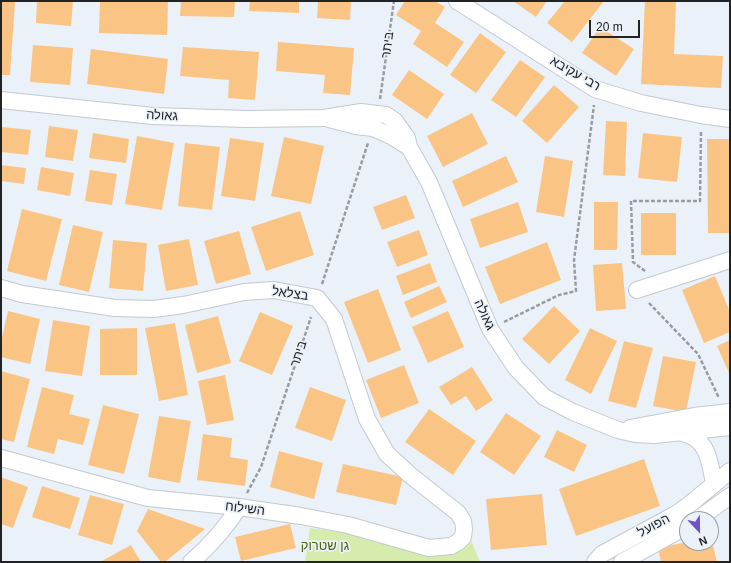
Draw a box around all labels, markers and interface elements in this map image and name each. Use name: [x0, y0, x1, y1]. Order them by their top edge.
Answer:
scale bar: [591, 12, 642, 38]
text: 20 m: [596, 20, 623, 34]
street label: ביתר: [378, 31, 398, 59]
street label: רבי עקיבא: [547, 53, 603, 95]
street label: גאולה: [146, 107, 178, 125]
street label: בצלאל: [271, 284, 309, 304]
street label: גאולה: [470, 297, 498, 333]
street label: ביתר: [287, 339, 311, 369]
street label: השילוח: [224, 499, 266, 519]
street label: הפועל: [635, 511, 673, 541]
north arrow: [679, 511, 719, 551]
text: N: [697, 534, 709, 548]
park label: גן שטרוק: [301, 538, 349, 554]

